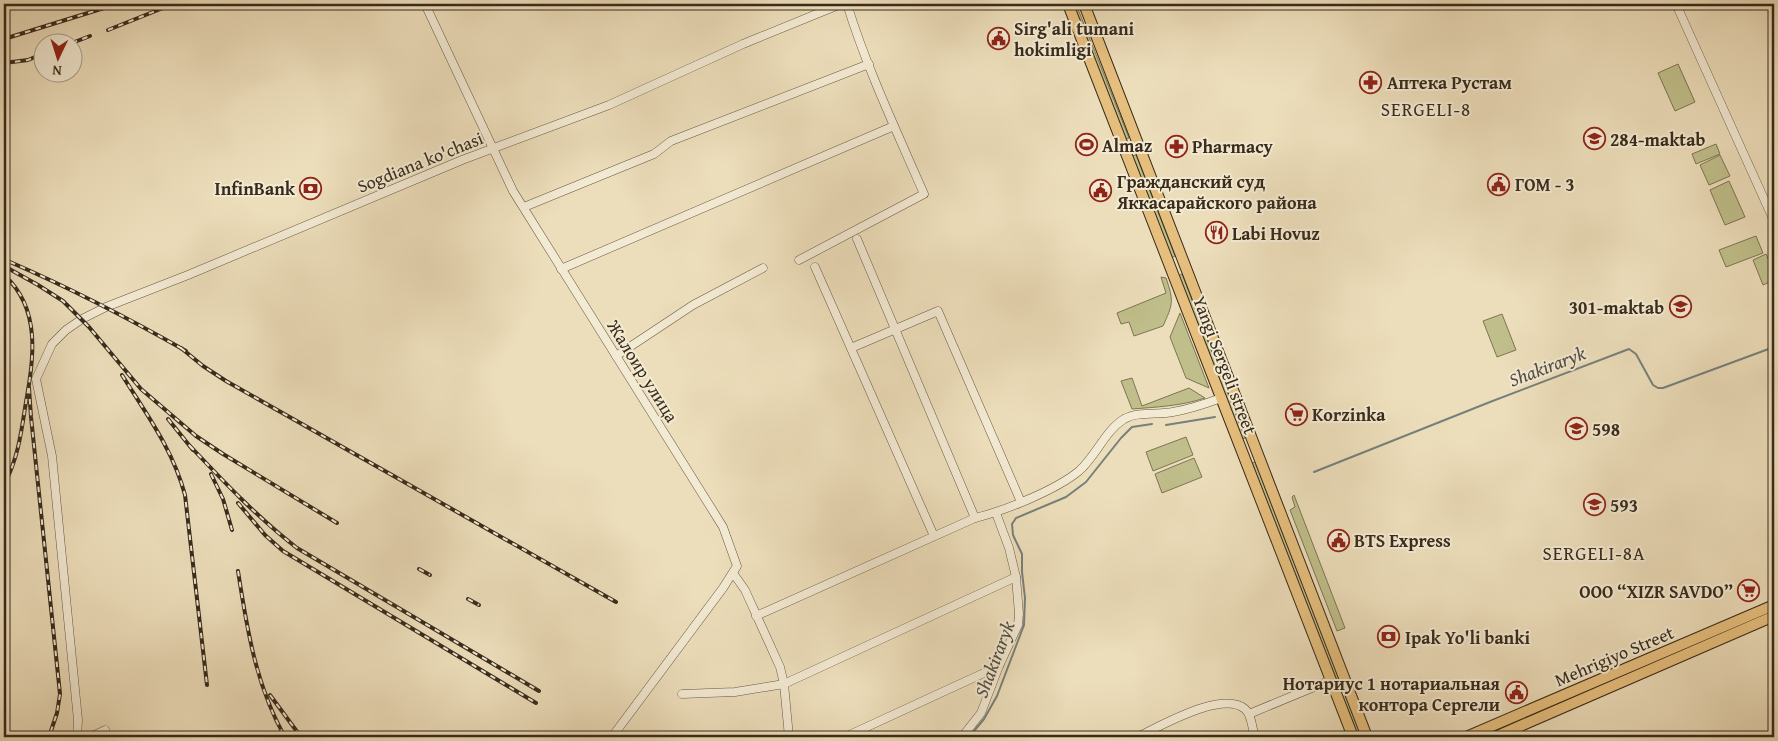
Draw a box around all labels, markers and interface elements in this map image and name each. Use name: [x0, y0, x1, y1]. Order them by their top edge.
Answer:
place label: Sirg'ali tumani hokimligi: [1014, 15, 1135, 63]
public building icon: Sirg'ali tumani hokimligi: [986, 26, 1010, 50]
north arrow: [32, 32, 82, 82]
text: N: [51, 61, 62, 81]
place label: Аптека Рустам: [1387, 69, 1512, 96]
pharmacy icon: Аптека Рустам: [1359, 70, 1383, 94]
district label: SERGELI-8: [1381, 95, 1471, 123]
street label: Sogdiana ko'chasi: [353, 124, 487, 200]
place label: 284-maktab: [1610, 126, 1705, 153]
school or university icon: 284-maktab: [1582, 127, 1606, 151]
place label: Almaz: [1102, 132, 1153, 159]
sports icon: Almaz: [1074, 133, 1098, 157]
place label: Pharmacy: [1192, 133, 1274, 160]
pharmacy icon: Pharmacy: [1164, 134, 1188, 158]
place label: Гражданский суд Яккасарайского района: [1116, 168, 1318, 216]
place label: ГОМ - 3: [1515, 171, 1574, 198]
public building icon: ГОМ - 3: [1487, 172, 1511, 196]
place label: InfinBank: [215, 175, 296, 202]
bank icon: InfinBank: [299, 176, 323, 200]
public building icon: Гражданский суд Яккасарайского района: [1089, 179, 1113, 203]
place label: Labi Hovuz: [1232, 220, 1320, 247]
restaurant icon: Labi Hovuz: [1204, 221, 1228, 245]
street label: Yangi Sergeli street: [1186, 292, 1264, 439]
place label: 301-maktab: [1569, 294, 1664, 321]
school or university icon: 301-maktab: [1668, 295, 1692, 319]
street label: Жалоир улица: [600, 314, 686, 428]
water label: Shakiraryk: [1505, 338, 1590, 393]
place label: Korzinka: [1312, 401, 1386, 428]
supermarket icon: Korzinka: [1284, 402, 1308, 426]
place label: 598: [1592, 416, 1620, 443]
school or university icon: 598: [1564, 417, 1588, 441]
place label: 593: [1610, 492, 1638, 519]
school or university icon: 593: [1582, 493, 1606, 517]
place label: BTS Express: [1354, 527, 1451, 554]
public building icon: BTS Express: [1326, 528, 1350, 552]
district label: SERGELI-8A: [1543, 539, 1645, 567]
place label: OOO “XIZR SAVDO”: [1579, 578, 1733, 605]
supermarket icon: OOO “XIZR SAVDO”: [1737, 579, 1761, 603]
water label: Shakiraryk: [967, 616, 1022, 701]
street label: Mehrigiyo Street: [1550, 618, 1678, 693]
place label: Ipak Yo'li banki: [1405, 624, 1530, 651]
bank icon: Ipak Yo'li banki: [1377, 625, 1401, 649]
place label: Нотариус 1 нотариальная контора Сергели: [1283, 670, 1500, 718]
public building icon: Нотариус 1 нотариальная контора Сергели: [1504, 681, 1528, 705]

